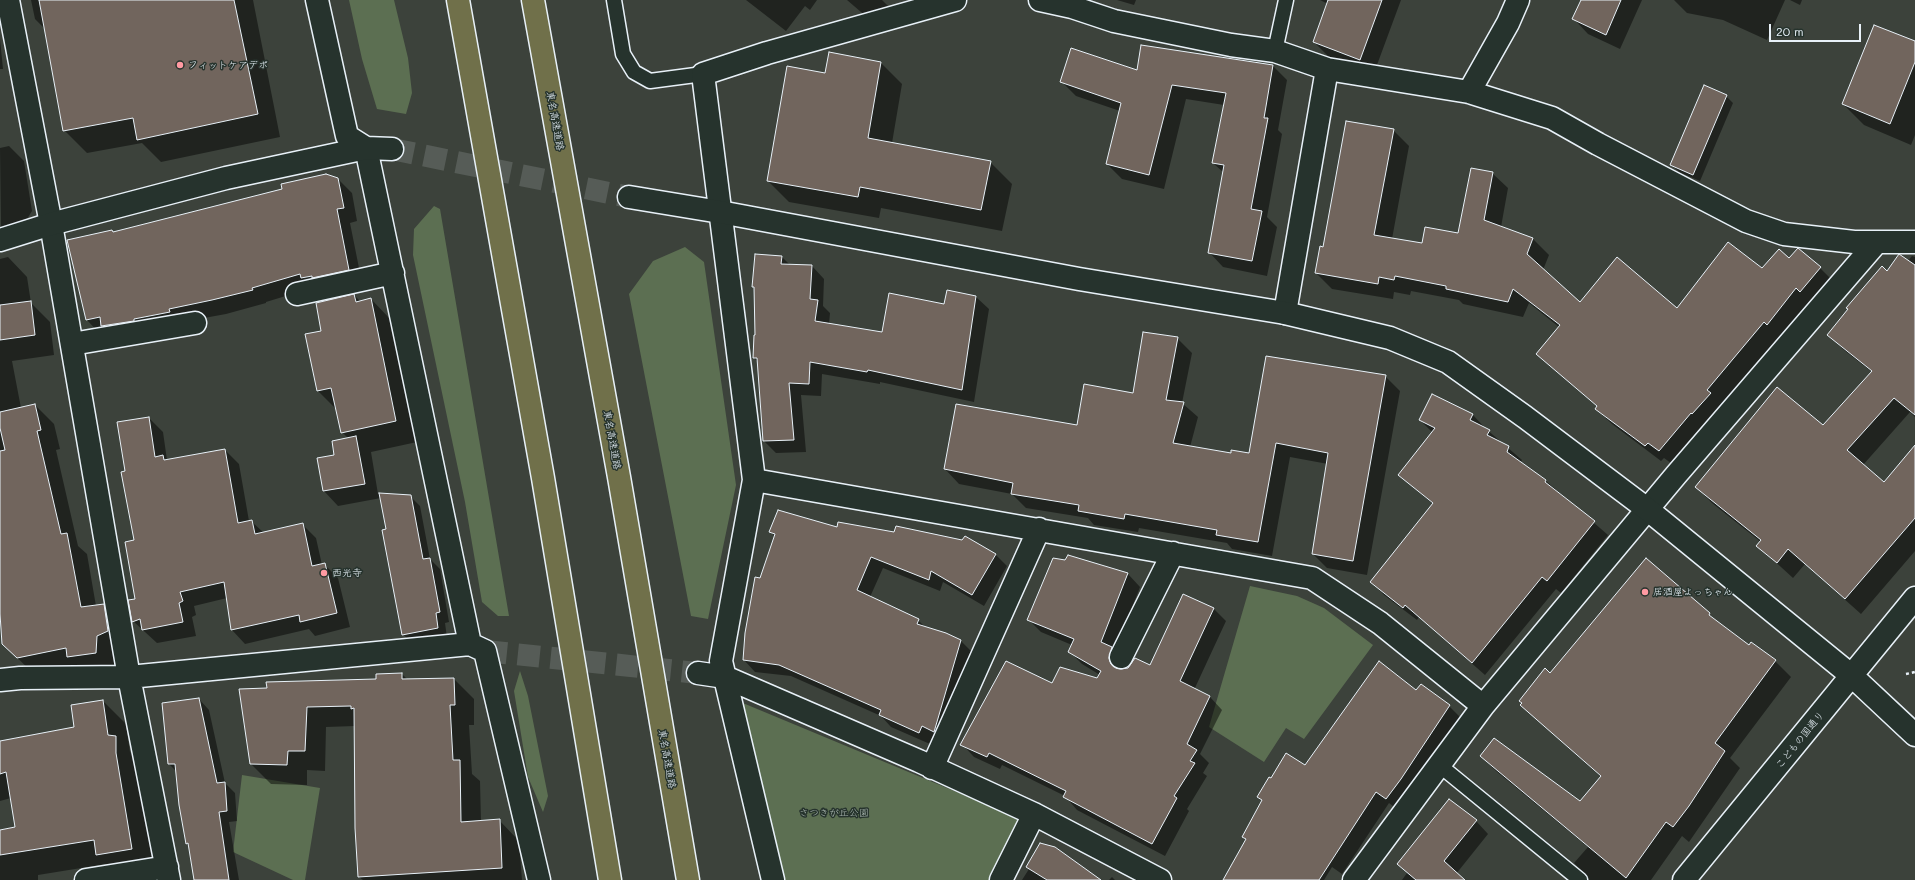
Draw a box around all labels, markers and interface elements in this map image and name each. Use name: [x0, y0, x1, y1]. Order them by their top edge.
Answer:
scale bar: [1771, 16, 1863, 42]
text: 20 m: [1776, 23, 1804, 39]
place label: フィットケアデポ: [188, 59, 268, 71]
marker: フィットケアデポ: [175, 60, 185, 70]
street label: 東名高速道路: [544, 90, 566, 152]
street label: 東名高速道路: [601, 409, 623, 471]
place label: 西光寺: [332, 567, 362, 579]
marker: 西光寺: [319, 568, 329, 578]
place label: 居酒屋よっちゃん: [1653, 586, 1733, 598]
marker: 居酒屋よっちゃん: [1640, 587, 1650, 597]
street label: こどもの国通り: [1773, 709, 1827, 771]
street label: 東名高速道路: [656, 728, 678, 790]
park label: さつきが丘公園: [799, 807, 869, 819]

